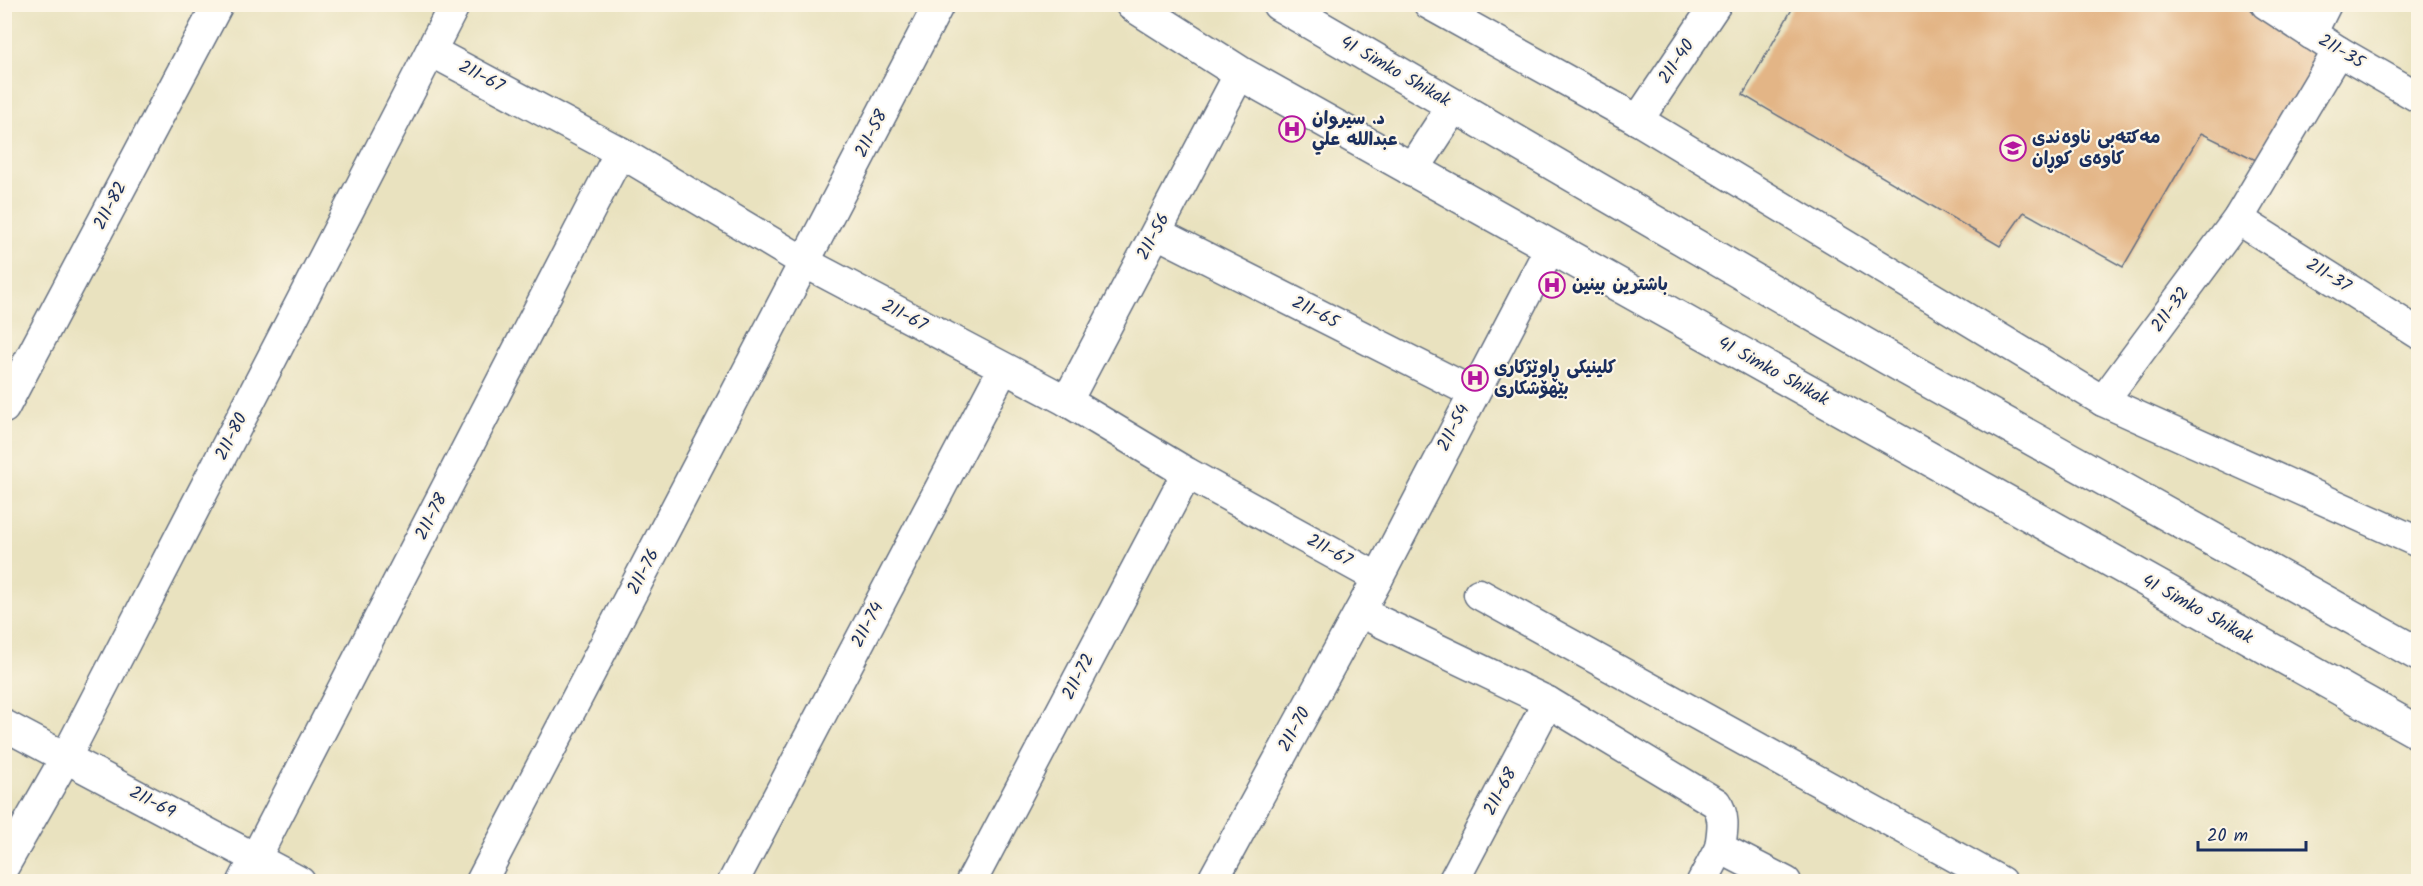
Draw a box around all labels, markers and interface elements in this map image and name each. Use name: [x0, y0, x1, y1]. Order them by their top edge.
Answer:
street label: 211-35: [2312, 27, 2371, 78]
street label: 41 Simko Shikak: [1334, 29, 1456, 116]
street label: 211-40: [1651, 34, 1703, 90]
street label: 211-67: [453, 53, 510, 101]
street label: 211-58: [848, 105, 896, 163]
place label: د. سيروان عبدالله علي: [1312, 105, 1398, 155]
hospital icon: د. سيروان عبدالله علي: [1277, 114, 1307, 144]
place label: مەکتەبی ناوەندی کاوەی کوڕان: [2032, 124, 2161, 174]
school or university icon: مەکتەبی ناوەندی کاوەی کوڕان: [1998, 133, 2028, 163]
street label: 211-82: [86, 177, 136, 235]
street label: 211-56: [1130, 208, 1178, 266]
street label: 211-37: [2300, 251, 2357, 302]
hospital icon: باشترين بينين: [1537, 270, 1567, 300]
place label: باشترين بينين: [1572, 271, 1668, 300]
street label: 211-32: [2144, 281, 2198, 339]
street label: 211-65: [1286, 289, 1345, 338]
street label: 211-67: [876, 292, 933, 340]
street label: 41 Simko Shikak: [1712, 329, 1835, 415]
place label: کلینیکی ڕاوێژکاری بێهۆشکاری: [1494, 354, 1616, 404]
hospital icon: کلینیکی ڕاوێژکاری بێهۆشکاری: [1460, 363, 1490, 393]
street label: 211-54: [1430, 399, 1478, 457]
street label: 211-80: [208, 408, 256, 466]
street label: 211-78: [408, 488, 456, 545]
street label: 211-67: [1301, 527, 1358, 576]
street label: 211-76: [620, 544, 668, 600]
street label: 41 Simko Shikak: [2136, 567, 2259, 653]
street label: 211-74: [844, 597, 892, 653]
street label: 211-72: [1055, 649, 1103, 705]
street label: 211-70: [1271, 702, 1319, 758]
street label: 211-68: [1476, 763, 1526, 821]
street label: 211-69: [124, 779, 181, 827]
scale bar: [2198, 814, 2306, 852]
text: 20 m: [2207, 822, 2248, 851]

